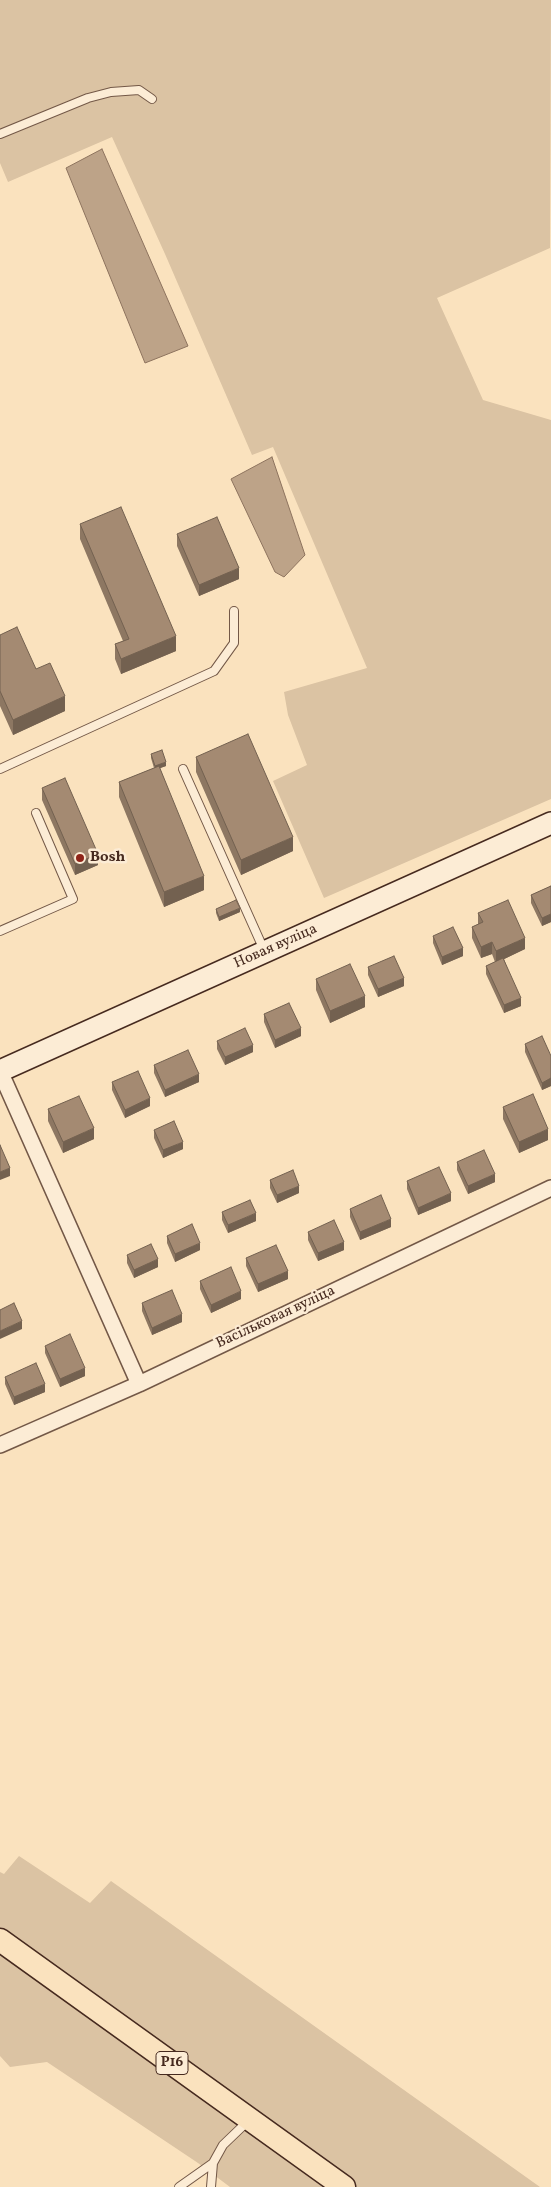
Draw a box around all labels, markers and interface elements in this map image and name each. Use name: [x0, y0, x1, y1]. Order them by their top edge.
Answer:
place label: Bosh: [90, 849, 125, 867]
marker: Bosh: [74, 852, 86, 864]
street label: Новая вуліца: [232, 921, 320, 973]
street label: Васільковая вуліца: [214, 1283, 338, 1353]
road number: Р16: [156, 2052, 188, 2074]

